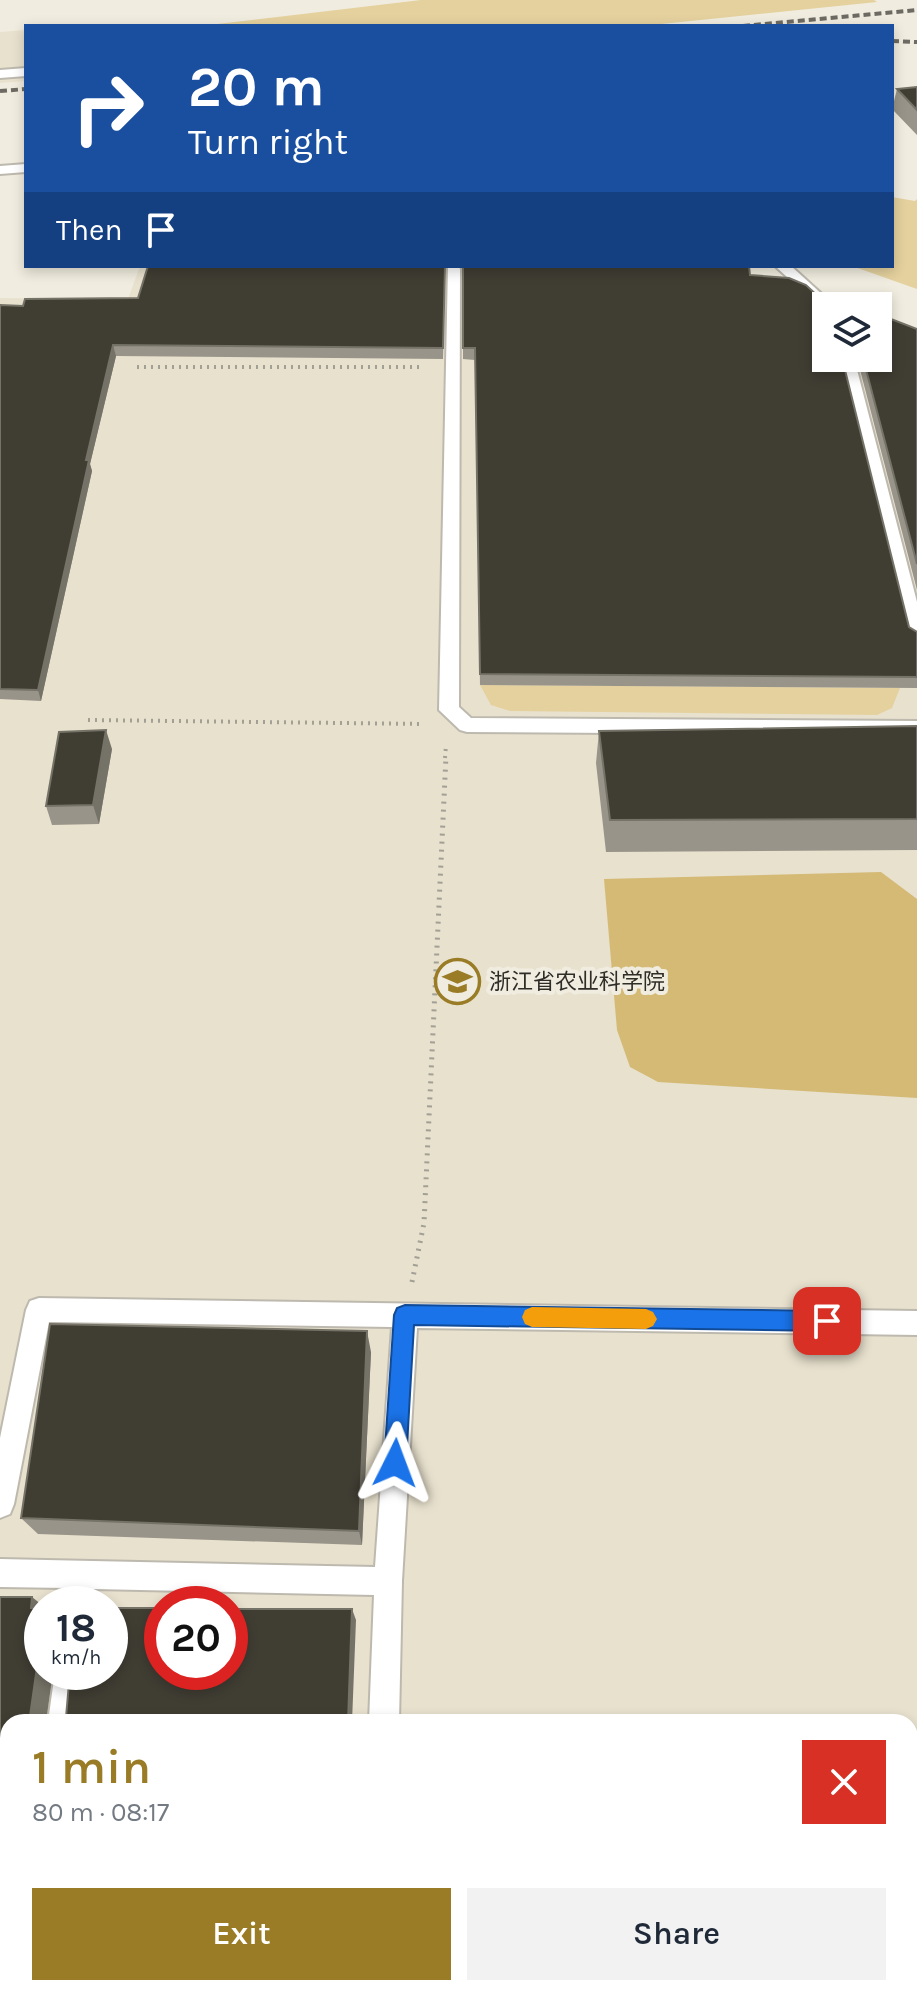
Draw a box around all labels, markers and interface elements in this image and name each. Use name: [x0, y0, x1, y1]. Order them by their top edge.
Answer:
text: 20 m: [188, 54, 325, 119]
icon: right: [56, 56, 160, 160]
text: Turn right: [188, 121, 348, 163]
icon: arrive: [139, 208, 183, 252]
text: Then: [56, 212, 123, 248]
map controls: [812, 292, 892, 372]
button: layers: [812, 292, 892, 372]
school or university icon: 浙江省农业科学院: [434, 957, 482, 1005]
place label: 浙江省农业科学院: [489, 969, 665, 995]
pin: [793, 1287, 861, 1355]
icon: arrive: [805, 1299, 849, 1343]
position arrow: [353, 1421, 437, 1505]
speed limit sign: 20: [144, 1586, 248, 1690]
text: 18: [56, 1604, 96, 1651]
text: km/h: [51, 1646, 101, 1669]
text: 1 min: [32, 1739, 151, 1795]
button: close: [802, 1740, 886, 1824]
text: 80 m · 08:17: [32, 1797, 169, 1828]
button: Exit: [32, 1888, 451, 1980]
button: Share: [467, 1888, 886, 1980]

